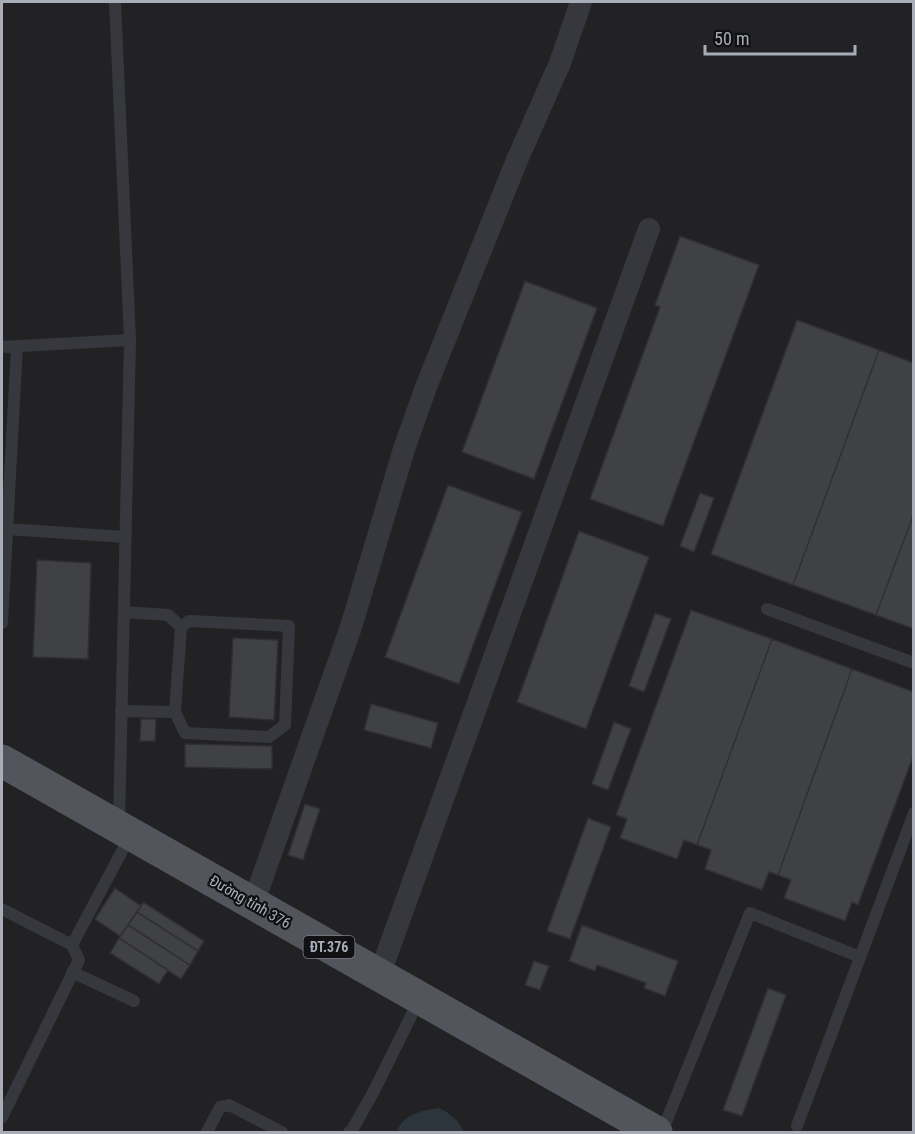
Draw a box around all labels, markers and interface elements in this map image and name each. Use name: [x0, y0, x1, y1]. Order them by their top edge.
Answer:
scale bar: [705, 18, 855, 56]
text: 50 m: [714, 28, 749, 49]
street label: Đường tỉnh 376: [206, 871, 294, 933]
road number: ĐT.376: [304, 936, 354, 958]

